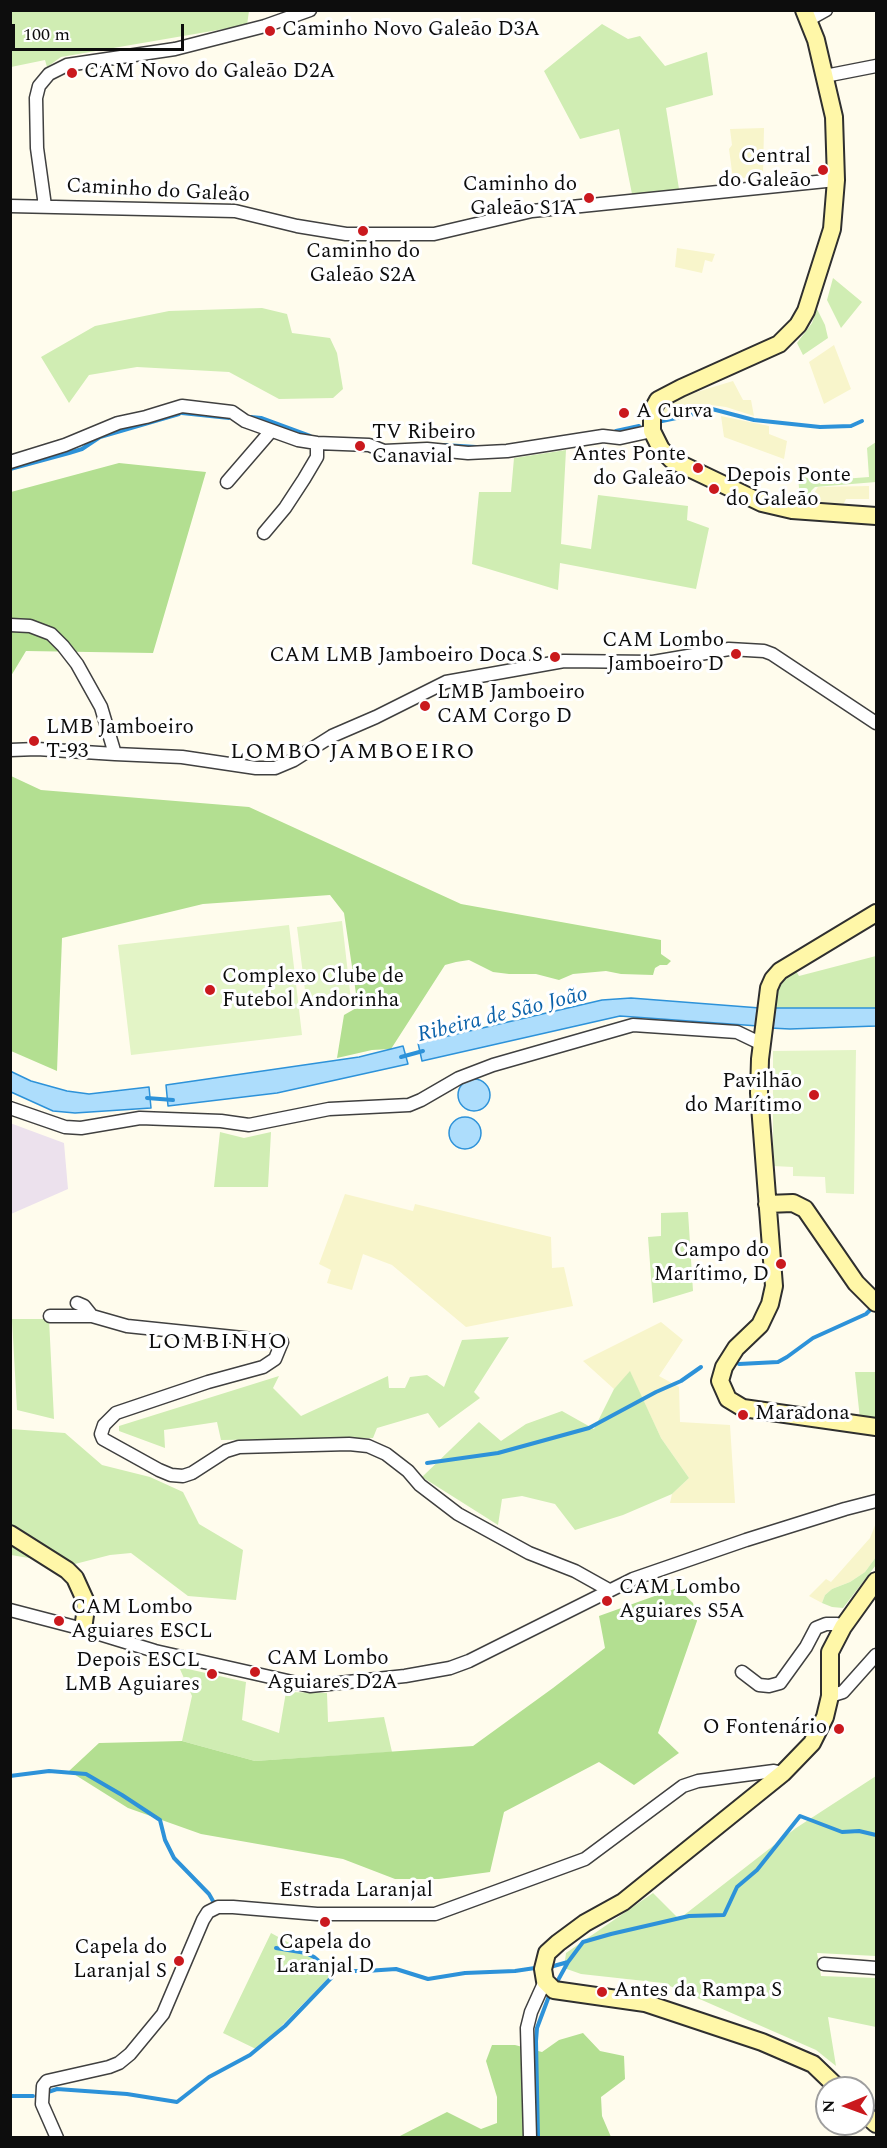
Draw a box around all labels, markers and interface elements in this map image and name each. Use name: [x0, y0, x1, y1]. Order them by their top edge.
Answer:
scale bar: [15, 12, 188, 50]
place label: Caminho Novo Galeão D3A: [282, 18, 540, 44]
text: 100 m: [23, 21, 70, 48]
marker: Caminho Novo Galeão D3A: [263, 24, 277, 38]
place label: CAM Novo do Galeão D2A: [84, 60, 335, 86]
marker: CAM Novo do Galeão D2A: [65, 66, 79, 80]
place label: Central do Galeão: [718, 145, 811, 195]
marker: Central do Galeão: [816, 163, 830, 177]
place label: Caminho do Galeão S1A: [463, 173, 577, 223]
street label: Caminho do Galeão: [66, 175, 250, 209]
marker: Caminho do Galeão S1A: [582, 191, 596, 205]
marker: Caminho do Galeão S2A: [356, 224, 370, 238]
place label: Caminho do Galeão S2A: [306, 240, 420, 290]
place label: A Curva: [636, 400, 713, 426]
marker: A Curva: [617, 406, 631, 420]
place label: TV Ribeiro Canavial: [372, 421, 476, 471]
marker: TV Ribeiro Canavial: [353, 439, 367, 453]
place label: Antes Ponte do Galeão: [572, 443, 686, 493]
marker: Antes Ponte do Galeão: [691, 461, 705, 475]
place label: Depois Ponte do Galeão: [726, 464, 851, 514]
marker: Depois Ponte do Galeão: [707, 482, 721, 496]
place label: CAM Lombo Jamboeiro D: [602, 629, 724, 679]
place label: CAM LMB Jamboeiro Doca S: [269, 644, 543, 670]
marker: CAM Lombo Jamboeiro D: [729, 647, 743, 661]
marker: CAM LMB Jamboeiro Doca S: [548, 650, 562, 664]
place label: LMB Jamboeiro CAM Corgo D: [437, 681, 585, 731]
marker: LMB Jamboeiro CAM Corgo D: [418, 699, 432, 713]
place label: LMB Jamboeiro T-93: [46, 716, 194, 766]
marker: LMB Jamboeiro T-93: [27, 734, 41, 748]
district label: LOMBO JAMBOEIRO: [230, 741, 476, 767]
place label: Complexo Clube de Futebol Andorinha: [222, 965, 404, 1015]
water label: Ribeira de São João: [415, 982, 591, 1050]
marker: Complexo Clube de Futebol Andorinha: [203, 983, 217, 997]
place label: Pavilhão do Marítimo: [685, 1070, 802, 1120]
marker: Pavilhão do Marítimo: [807, 1088, 821, 1102]
place label: Campo do Marítimo, D: [654, 1239, 769, 1289]
marker: Campo do Marítimo, D: [774, 1257, 788, 1271]
district label: LOMBINHO: [148, 1331, 288, 1357]
place label: Maradona: [755, 1402, 850, 1428]
marker: Maradona: [736, 1408, 750, 1422]
place label: CAM Lombo Aguiares S5A: [619, 1576, 745, 1626]
marker: CAM Lombo Aguiares S5A: [600, 1594, 614, 1608]
place label: CAM Lombo Aguiares ESCL: [71, 1596, 213, 1646]
marker: CAM Lombo Aguiares ESCL: [52, 1614, 66, 1628]
place label: CAM Lombo Aguiares D2A: [267, 1647, 398, 1697]
place label: Depois ESCL LMB Aguiares: [65, 1649, 200, 1699]
marker: CAM Lombo Aguiares D2A: [248, 1665, 262, 1679]
marker: Depois ESCL LMB Aguiares: [205, 1667, 219, 1681]
place label: O Fontenário: [703, 1716, 827, 1742]
marker: O Fontenário: [832, 1722, 846, 1736]
street label: Estrada Laranjal: [279, 1879, 433, 1905]
marker: Capela do Laranjal D: [318, 1915, 332, 1929]
place label: Capela do Laranjal D: [276, 1931, 374, 1981]
place label: Capela do Laranjal S: [73, 1936, 167, 1986]
marker: Capela do Laranjal S: [172, 1954, 186, 1968]
place label: Antes da Rampa S: [614, 1979, 782, 2005]
marker: Antes da Rampa S: [595, 1985, 609, 1999]
north arrow: [815, 2076, 875, 2136]
text: N: [817, 2100, 841, 2113]

